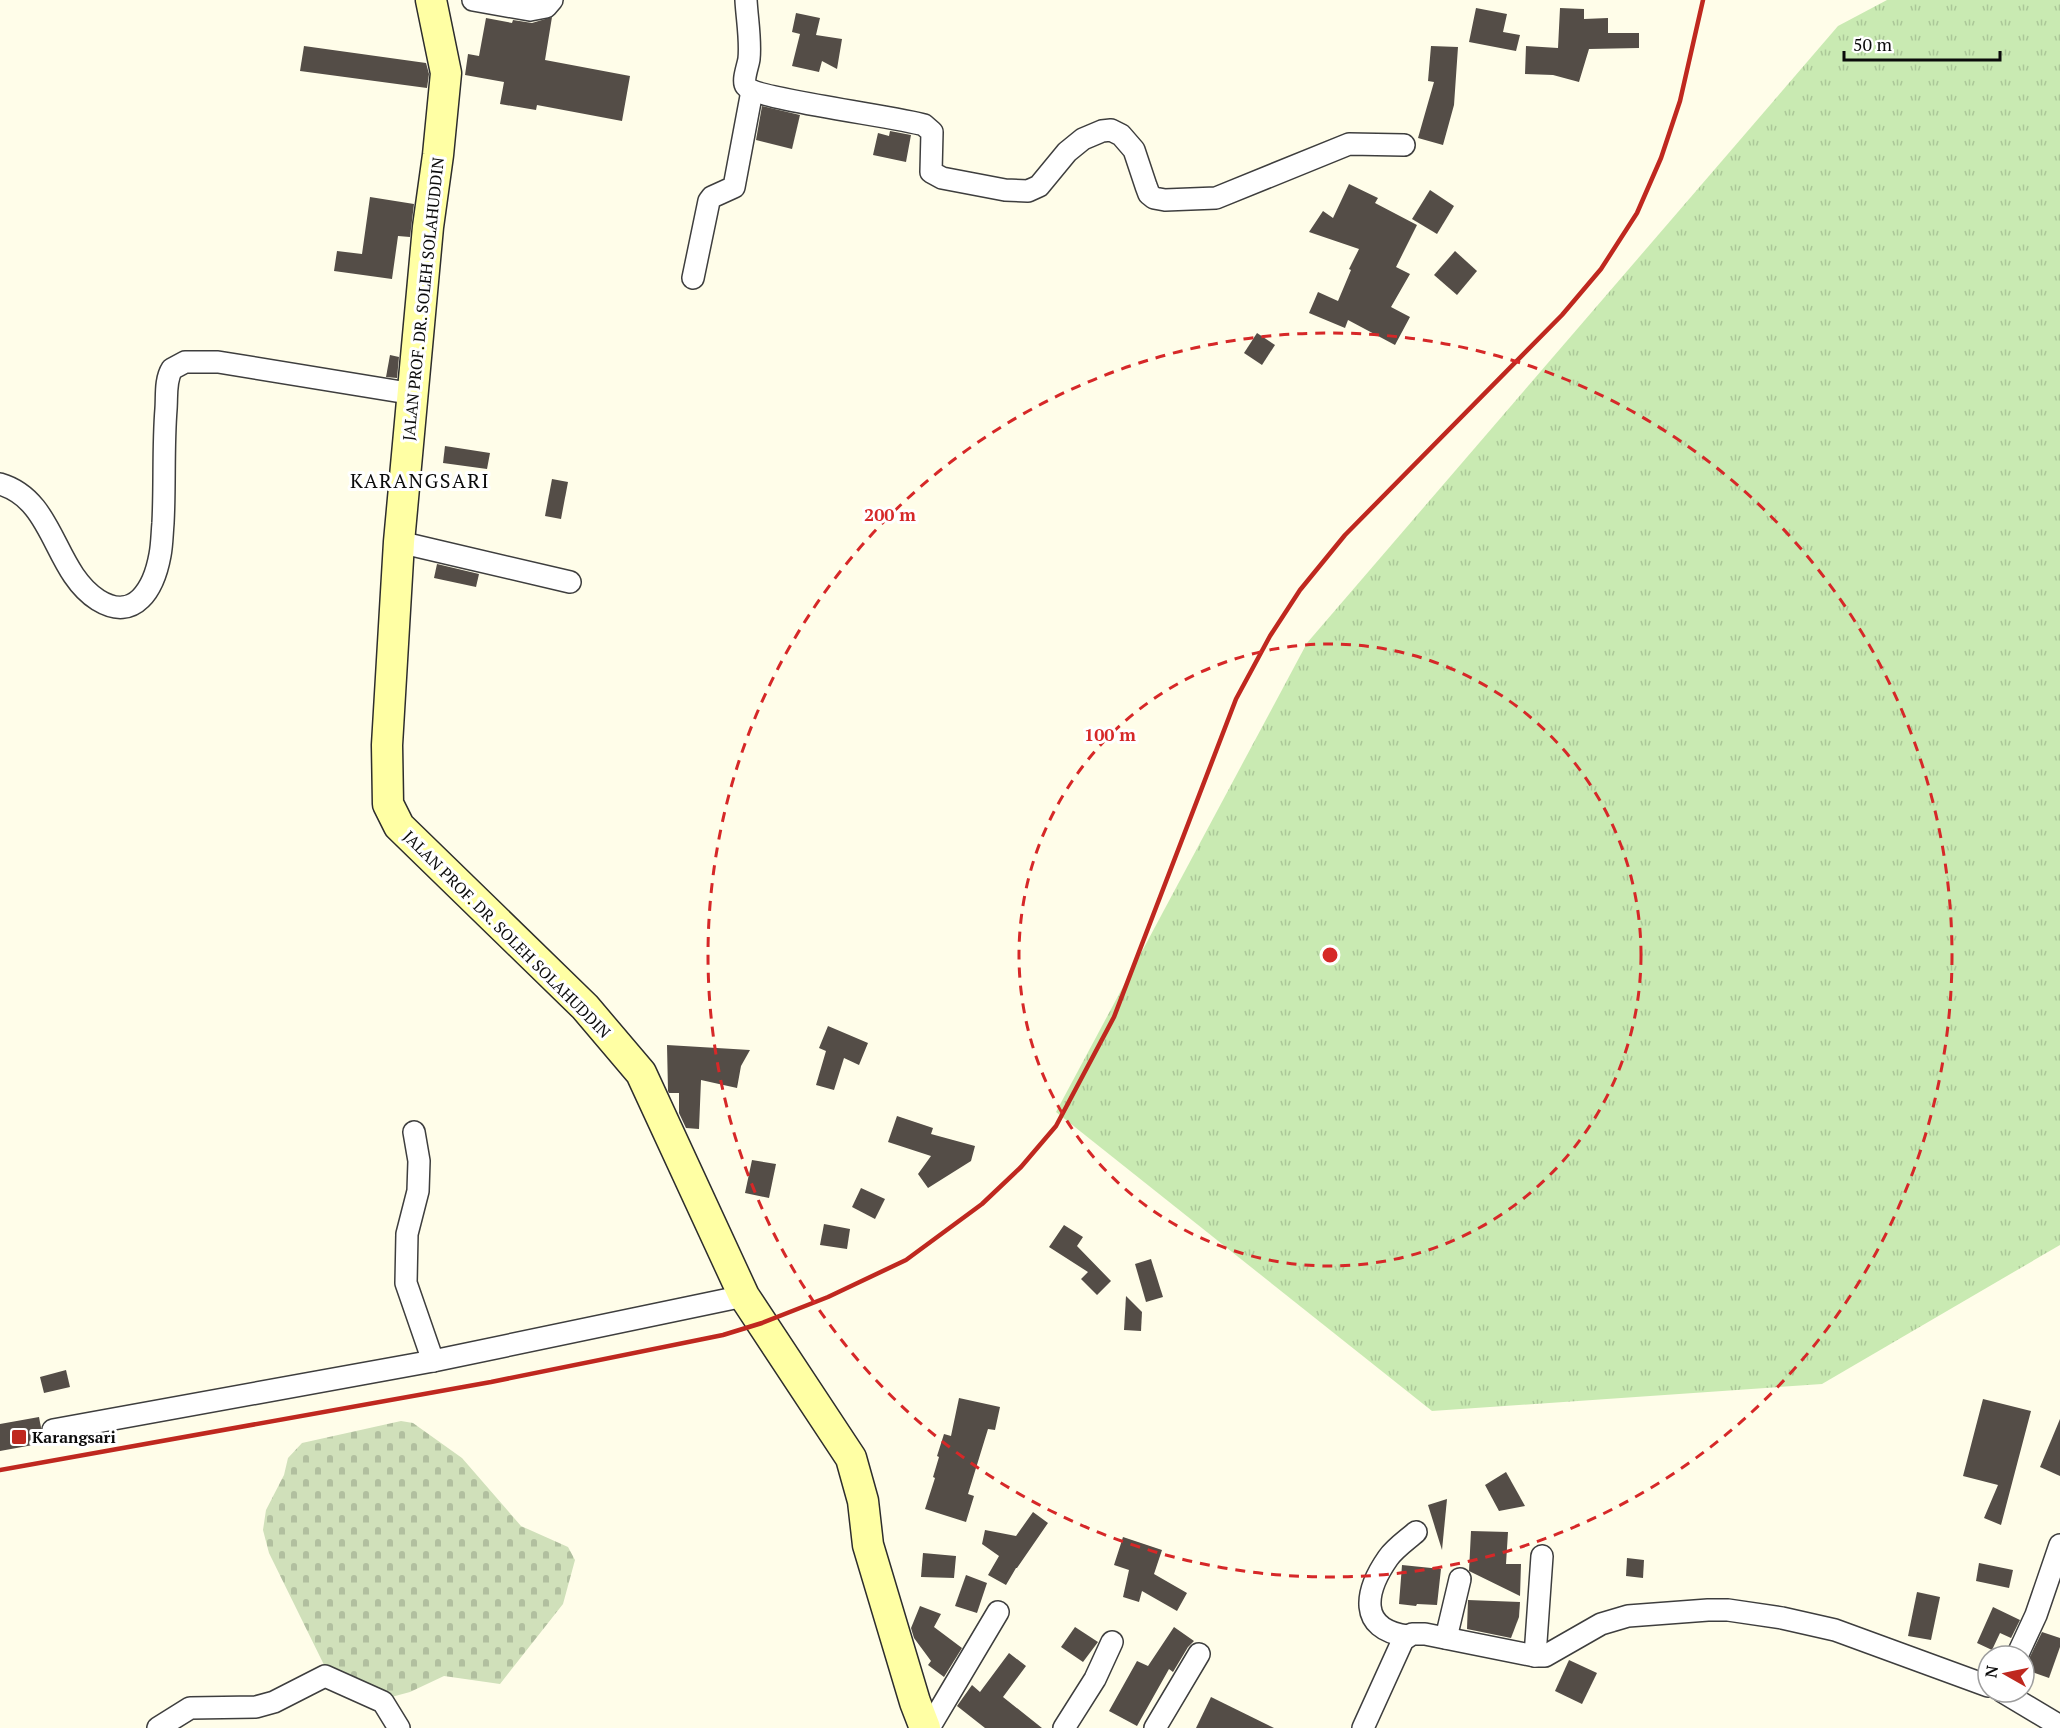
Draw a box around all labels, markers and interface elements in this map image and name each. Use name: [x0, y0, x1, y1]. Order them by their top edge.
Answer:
scale bar: [1844, 24, 2000, 62]
text: 50 m: [1853, 32, 1893, 56]
street label: JALAN PROF. DR. SOLEH SOLAHUDDIN: [397, 156, 449, 442]
district label: KARANGSARI: [350, 467, 490, 494]
text: 200 m: [864, 502, 916, 526]
text: 100 m: [1084, 722, 1136, 746]
street label: JALAN PROF. DR. SOLEH SOLAHUDDIN: [398, 825, 616, 1043]
centre of rings: [1320, 945, 1340, 965]
place label: Karangsari: [32, 1426, 116, 1448]
marker: Karangsari: [10, 1428, 28, 1446]
north arrow: [1976, 1644, 2036, 1704]
text: N: [1979, 1664, 2003, 1679]

